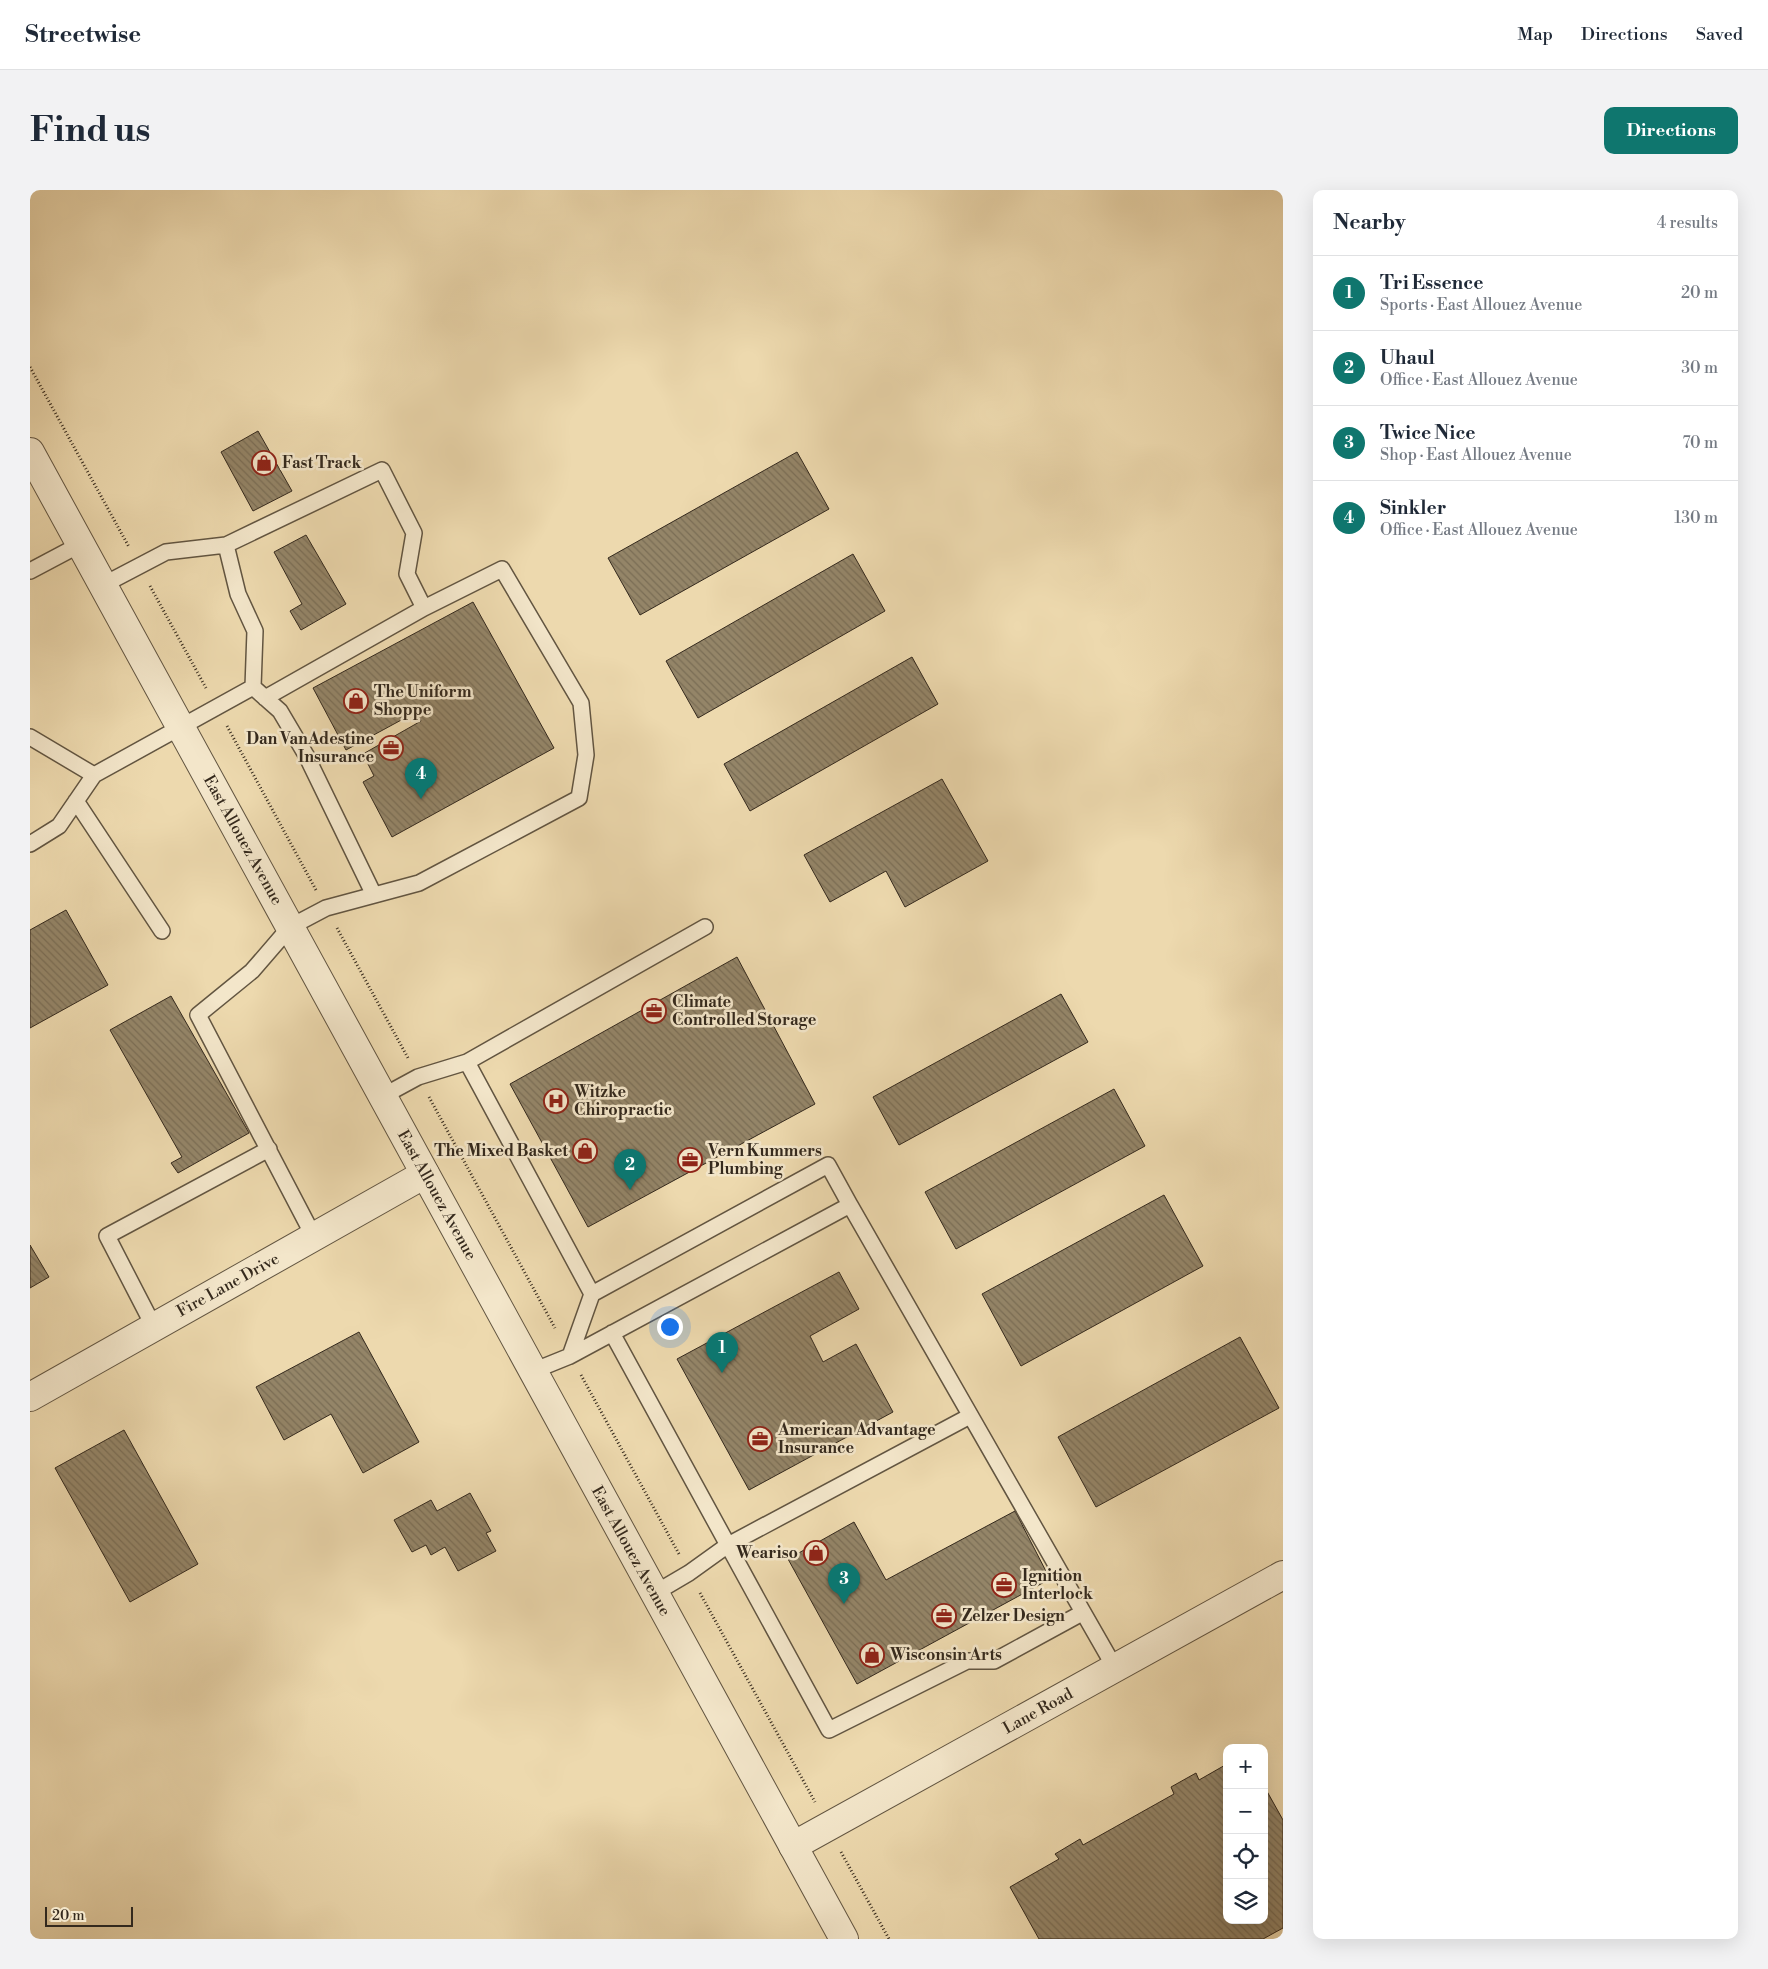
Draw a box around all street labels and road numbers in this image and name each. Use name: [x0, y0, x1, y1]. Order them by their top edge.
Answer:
street label: East Allouez Avenue: [199, 771, 287, 909]
street label: East Allouez Avenue: [393, 1126, 481, 1264]
street label: Fire Lane Drive: [173, 1249, 283, 1321]
street label: East Allouez Avenue: [587, 1482, 675, 1620]
street label: Lane Road: [1000, 1684, 1076, 1738]

